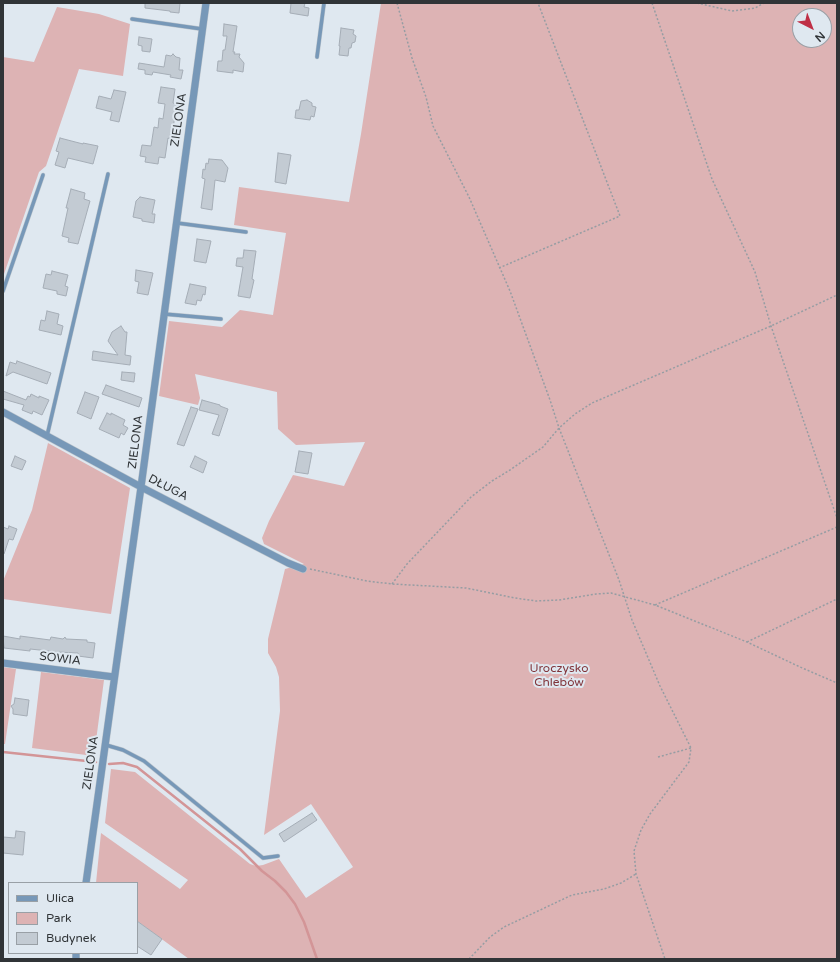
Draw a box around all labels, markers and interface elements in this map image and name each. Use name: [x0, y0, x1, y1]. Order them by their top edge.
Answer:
north arrow: [792, 8, 832, 48]
text: N: [812, 29, 827, 44]
street label: ZIELONA: [168, 92, 190, 148]
street label: ZIELONA: [126, 414, 146, 470]
street label: DŁUGA: [146, 472, 190, 504]
street label: SOWIA: [38, 649, 82, 669]
park label: Uroczysko Chlebów: [530, 662, 588, 690]
street label: ZIELONA: [80, 735, 102, 791]
legend: [8, 882, 138, 954]
text: Ulica: [46, 891, 74, 905]
text: Park: [46, 911, 72, 925]
text: Budynek: [46, 931, 96, 945]

